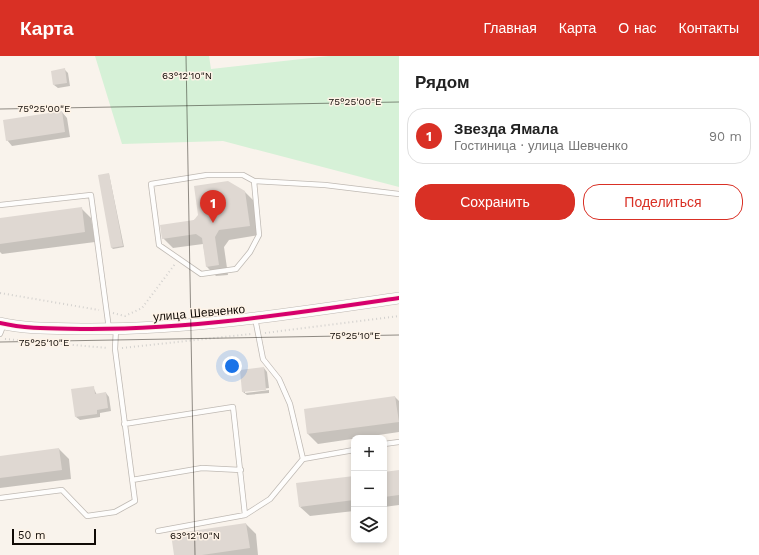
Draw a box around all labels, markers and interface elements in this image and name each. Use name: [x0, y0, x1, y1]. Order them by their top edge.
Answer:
text: Карта: [20, 17, 74, 40]
text: Главная: [484, 20, 537, 36]
text: Карта: [559, 20, 596, 36]
text: О нас: [618, 20, 657, 36]
text: Контакты: [679, 20, 739, 36]
text: 63°12'10"N: [162, 70, 212, 81]
text: Рядом: [415, 72, 470, 92]
text: 75°25'00"E: [329, 96, 381, 107]
text: 75°25'00"E: [18, 103, 70, 114]
text: Звезда Ямала: [454, 120, 558, 138]
text: 1: [426, 129, 432, 144]
text: 90 m: [709, 129, 742, 144]
text: Гостиница · улица Шевченко: [454, 138, 628, 153]
button: Сохранить: [415, 184, 575, 220]
button: Поделиться: [583, 184, 743, 220]
pin: 1: [200, 190, 226, 223]
street label: улица Шевченко: [152, 302, 246, 324]
text: 75°25'10"E: [330, 330, 380, 341]
text: 75°25'10"E: [19, 337, 69, 348]
your location: [222, 356, 242, 376]
map controls: [351, 435, 387, 543]
button: +: [351, 435, 387, 471]
button: −: [351, 471, 387, 507]
button: layers: [351, 507, 387, 543]
scale bar: [12, 527, 96, 546]
text: 50 m: [18, 529, 45, 542]
text: 63°12'10"N: [170, 530, 220, 541]

